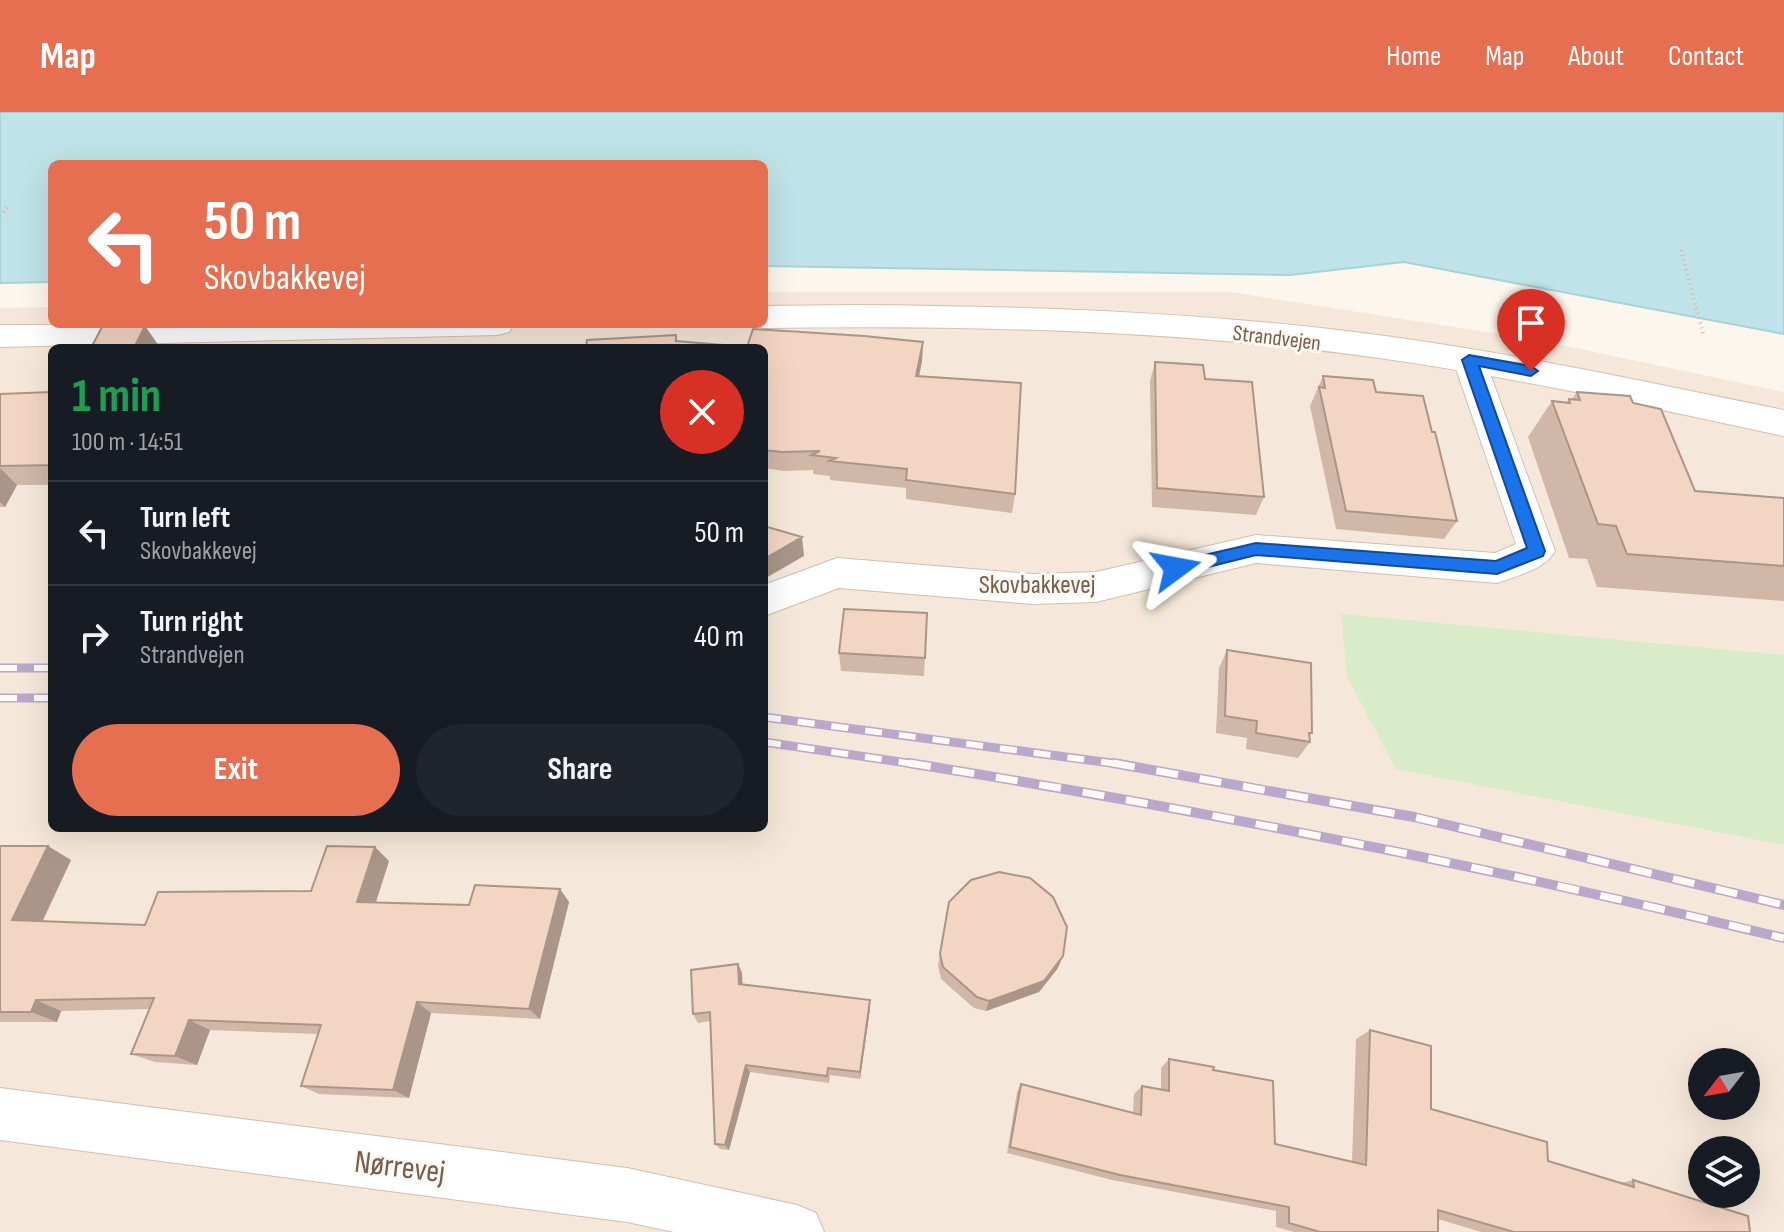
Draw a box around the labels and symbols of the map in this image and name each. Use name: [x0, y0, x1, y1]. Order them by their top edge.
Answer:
pin: [1497, 289, 1565, 371]
street label: Strandvejen: [1231, 320, 1322, 357]
position arrow: [1134, 526, 1218, 610]
street label: Skovbakkevej: [979, 570, 1095, 601]
north arrow: [1688, 1048, 1760, 1120]
street label: Nørrevej: [352, 1143, 447, 1192]

